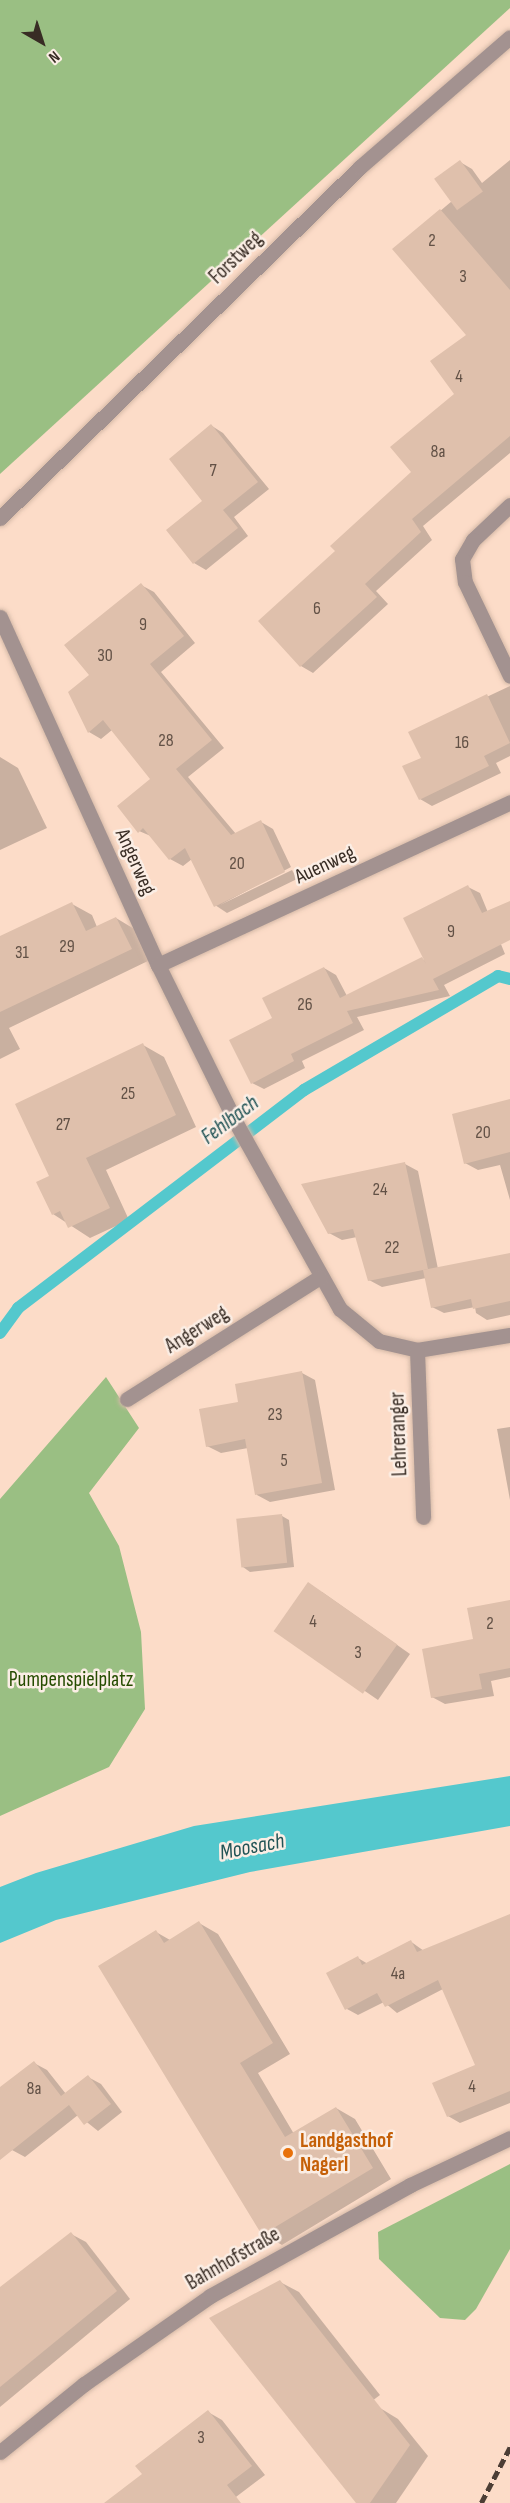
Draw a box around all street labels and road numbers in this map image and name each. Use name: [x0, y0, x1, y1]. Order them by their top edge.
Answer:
street label: Forstweg: [204, 227, 268, 289]
street label: Angerweg: [109, 825, 161, 899]
street label: Auenweg: [291, 840, 359, 890]
street label: Angerweg: [161, 1301, 233, 1359]
street label: Lehreranger: [385, 1391, 413, 1477]
street label: Bahnhofstraße: [182, 2222, 284, 2296]

